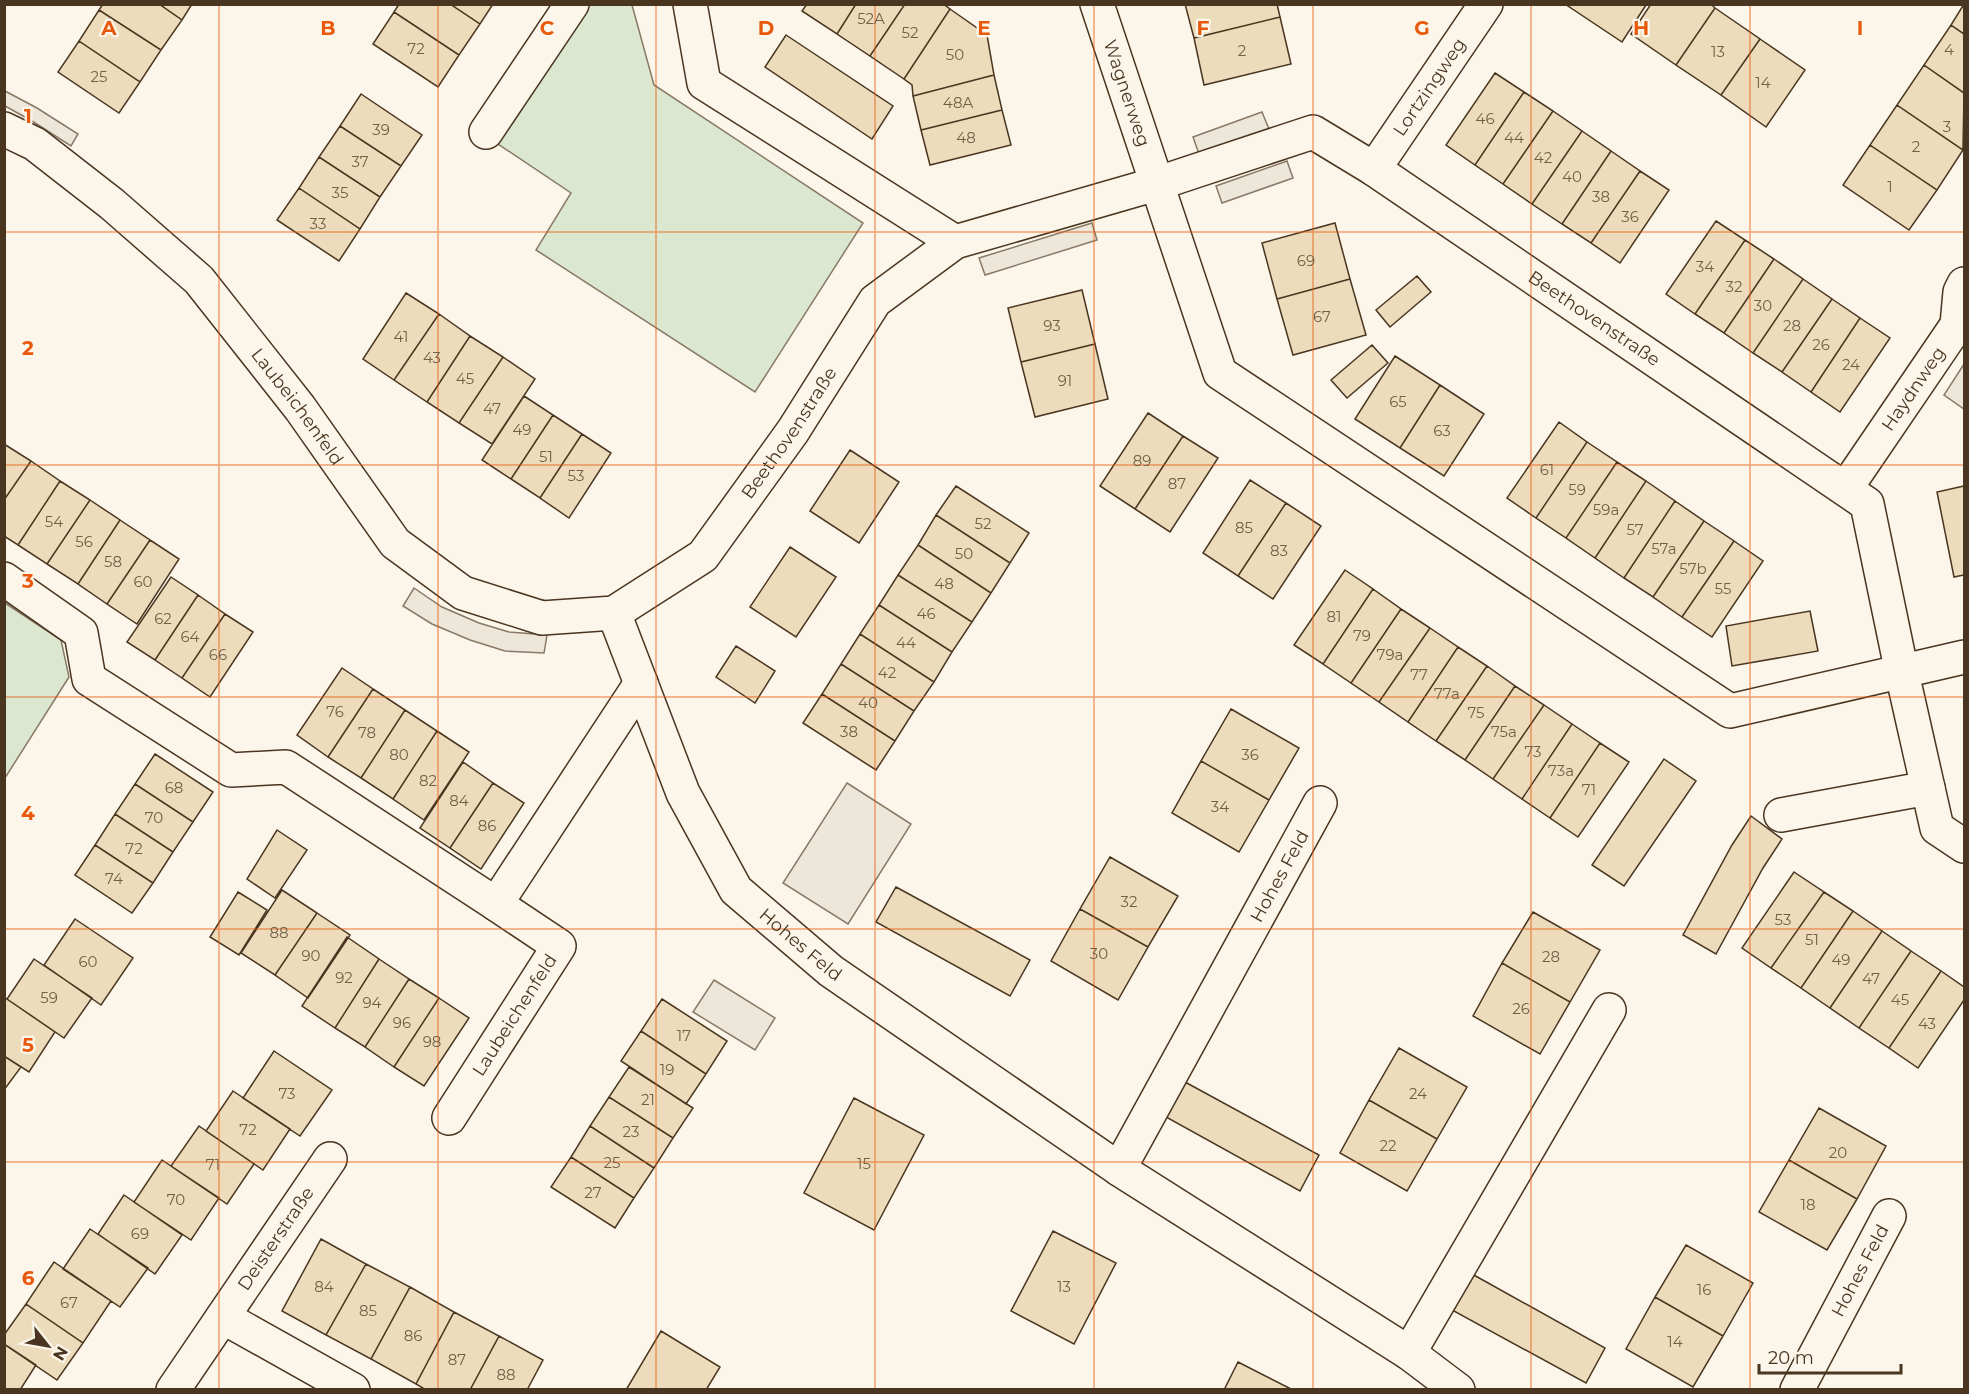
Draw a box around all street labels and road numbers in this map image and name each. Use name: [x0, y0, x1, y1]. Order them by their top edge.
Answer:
street label: Lortzingweg: [1389, 34, 1471, 140]
street label: Wagnerweg: [1099, 37, 1155, 149]
street label: Beethovenstraße: [1524, 266, 1664, 371]
street label: Haydnweg: [1877, 342, 1950, 435]
street label: Laubeichenfeld: [246, 344, 348, 470]
street label: Beethovenstraße: [737, 363, 842, 503]
street label: Hohes Feld: [1246, 826, 1314, 926]
street label: Hohes Feld: [755, 904, 846, 986]
street label: Laubeichenfeld: [468, 950, 562, 1080]
street label: Deisterstraße: [233, 1183, 319, 1295]
street label: Hohes Feld: [1827, 1221, 1894, 1321]

